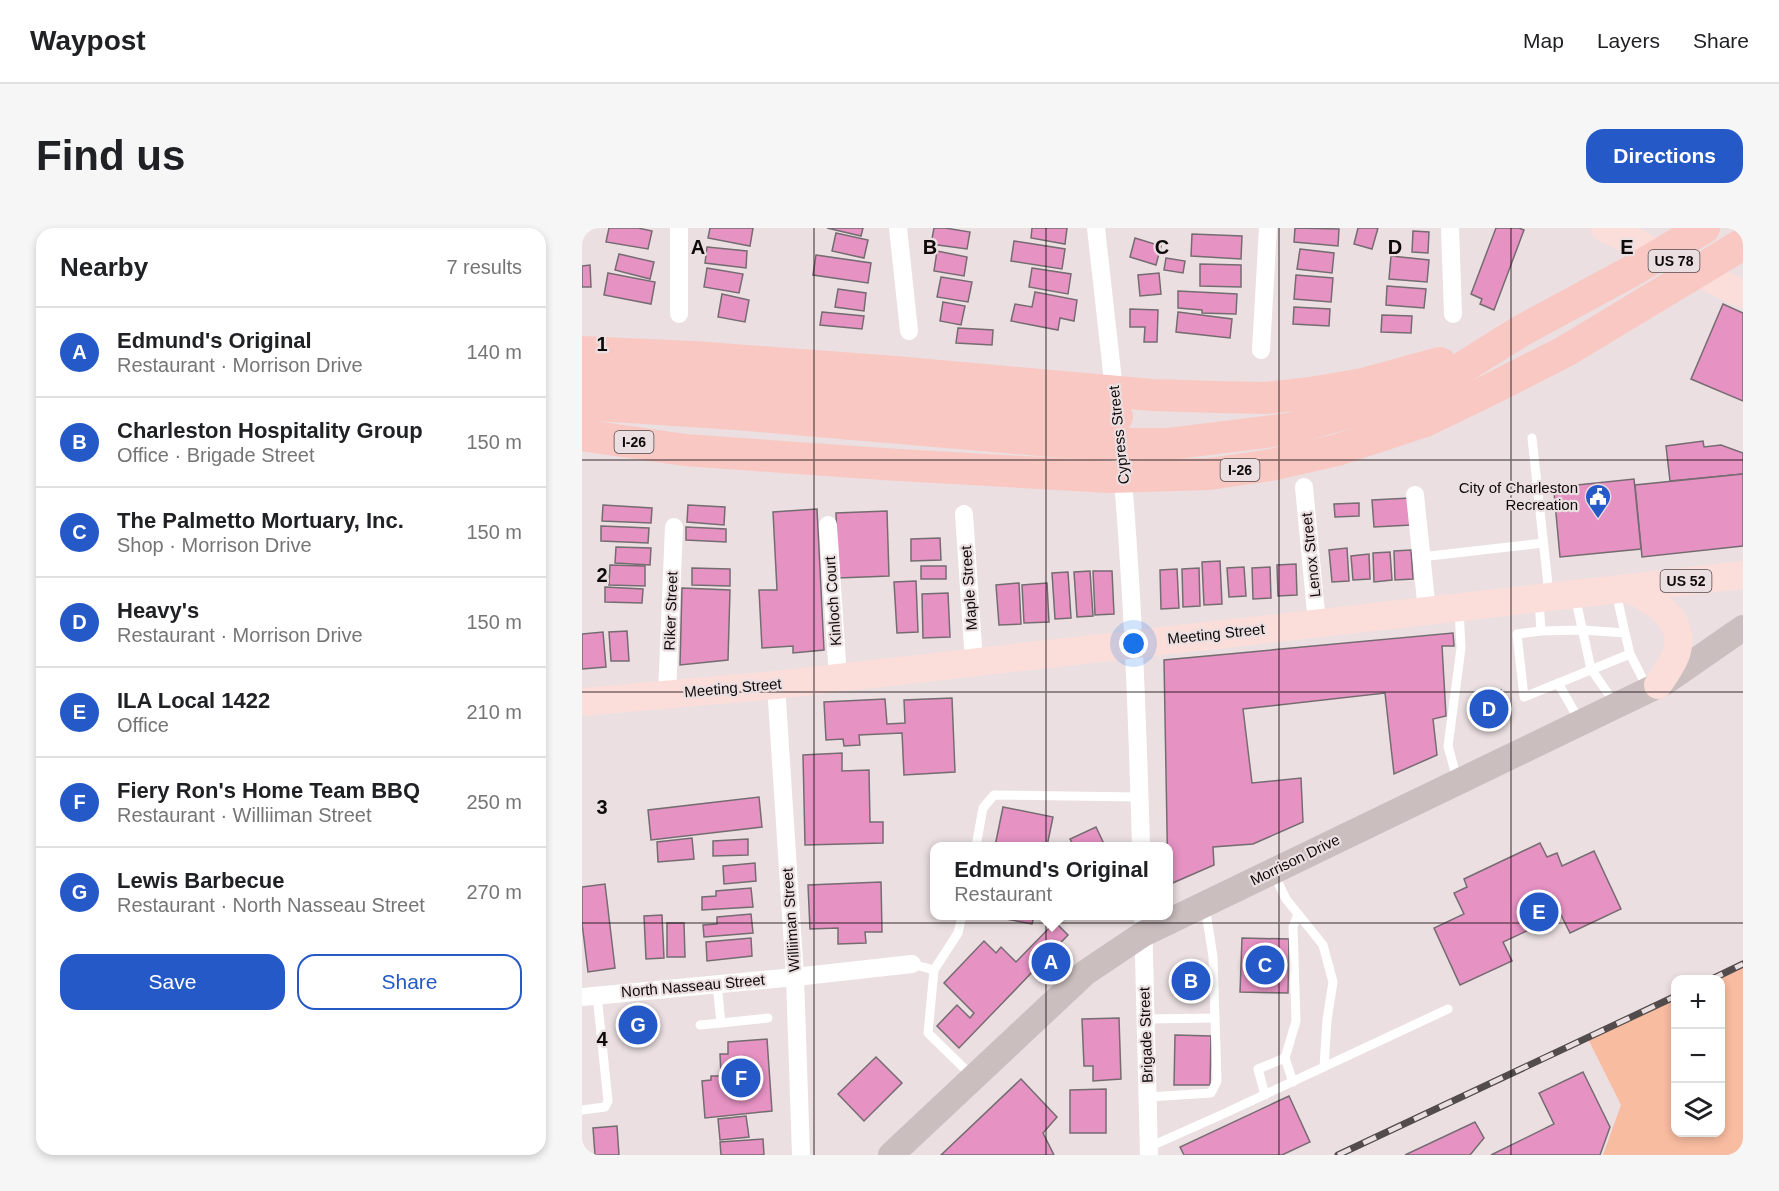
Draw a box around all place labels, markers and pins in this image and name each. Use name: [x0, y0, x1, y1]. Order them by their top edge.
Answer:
place label: City of Charleston Recreation: [1459, 479, 1578, 513]
public building icon: City of Charleston Recreation: [1583, 482, 1613, 520]
pin: D: [1470, 686, 1508, 732]
pin: E: [1520, 890, 1558, 934]
pin: A: [1032, 940, 1070, 984]
pin: C: [1246, 942, 1284, 988]
pin: B: [1172, 958, 1210, 1004]
pin: G: [618, 1002, 658, 1048]
pin: F: [722, 1056, 760, 1100]

